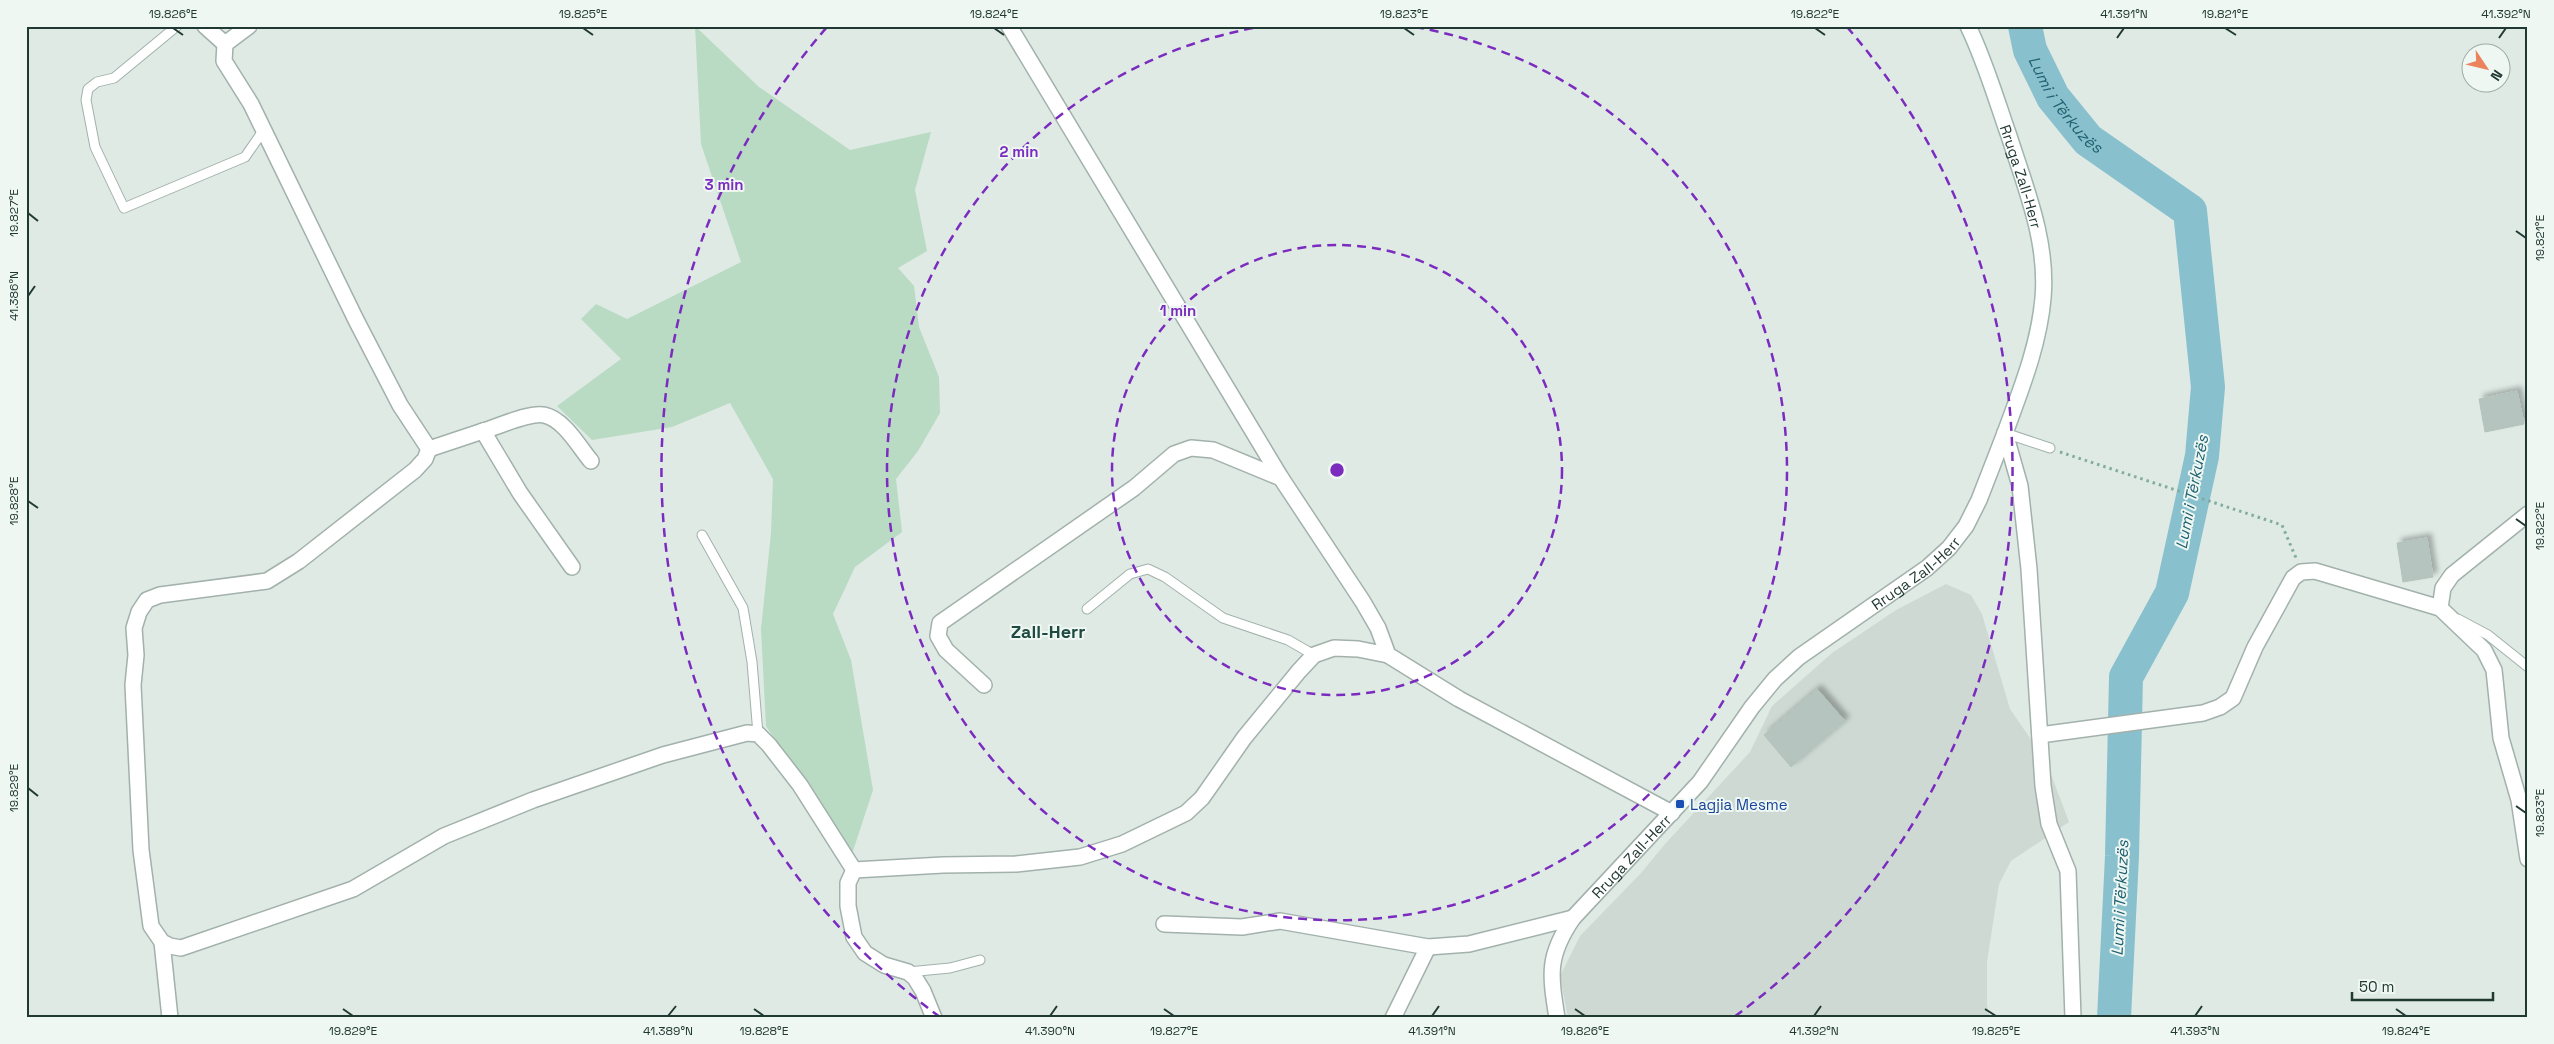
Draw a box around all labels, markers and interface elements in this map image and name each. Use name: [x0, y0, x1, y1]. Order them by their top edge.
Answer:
text: 19.826°E: [149, 6, 198, 22]
text: 19.825°E: [559, 6, 607, 22]
text: 19.824°E: [970, 6, 1018, 22]
text: 19.823°E: [1380, 6, 1429, 22]
text: 19.822°E: [1791, 6, 1840, 22]
text: 41.391°N: [2100, 6, 2148, 22]
text: 19.821°E: [2202, 6, 2248, 22]
text: 41.392°N: [2481, 6, 2531, 22]
north arrow: [2462, 42, 2512, 92]
water label: Lumi i Tërkuzës: [2024, 52, 2107, 158]
text: N: [2487, 66, 2507, 84]
street label: Rruga Zall-Herr: [1996, 122, 2047, 231]
text: 2 min: [1000, 142, 1038, 161]
text: 3 min: [705, 175, 743, 194]
text: 19.827°E: [6, 189, 22, 237]
text: 19.821°E: [2532, 215, 2548, 261]
text: 41.386°N: [6, 271, 22, 321]
text: 1 min: [1160, 301, 1196, 320]
water label: Lumi i Tërkuzës: [2171, 433, 2213, 551]
centre of rings: [1328, 461, 1346, 479]
text: 19.828°E: [6, 476, 22, 525]
text: 19.822°E: [2532, 501, 2548, 550]
street label: Rruga Zall-Herr: [1867, 532, 1964, 614]
district label: Zall-Herr: [1011, 620, 1085, 643]
text: 19.829°E: [6, 763, 22, 812]
text: 19.823°E: [2532, 788, 2548, 837]
place label: Lagjia Mesme: [1690, 795, 1788, 814]
marker: Lagjia Mesme: [1674, 798, 1686, 810]
street label: Rruga Zall-Herr: [1587, 810, 1675, 902]
water label: Lumi i Tërkuzës: [2106, 839, 2134, 956]
scale bar: [2352, 969, 2493, 1001]
text: 50 m: [2359, 977, 2394, 996]
text: 19.829°E: [329, 1023, 378, 1039]
text: 41.389°N: [643, 1023, 693, 1039]
text: 19.828°E: [740, 1023, 789, 1039]
text: 41.390°N: [1025, 1023, 1075, 1039]
text: 19.827°E: [1150, 1023, 1198, 1039]
text: 41.391°N: [1408, 1023, 1456, 1039]
text: 19.826°E: [1561, 1023, 1610, 1039]
text: 41.392°N: [1789, 1023, 1839, 1039]
text: 19.825°E: [1972, 1023, 2020, 1039]
text: 41.393°N: [2170, 1023, 2220, 1039]
text: 19.824°E: [2382, 1023, 2430, 1039]

